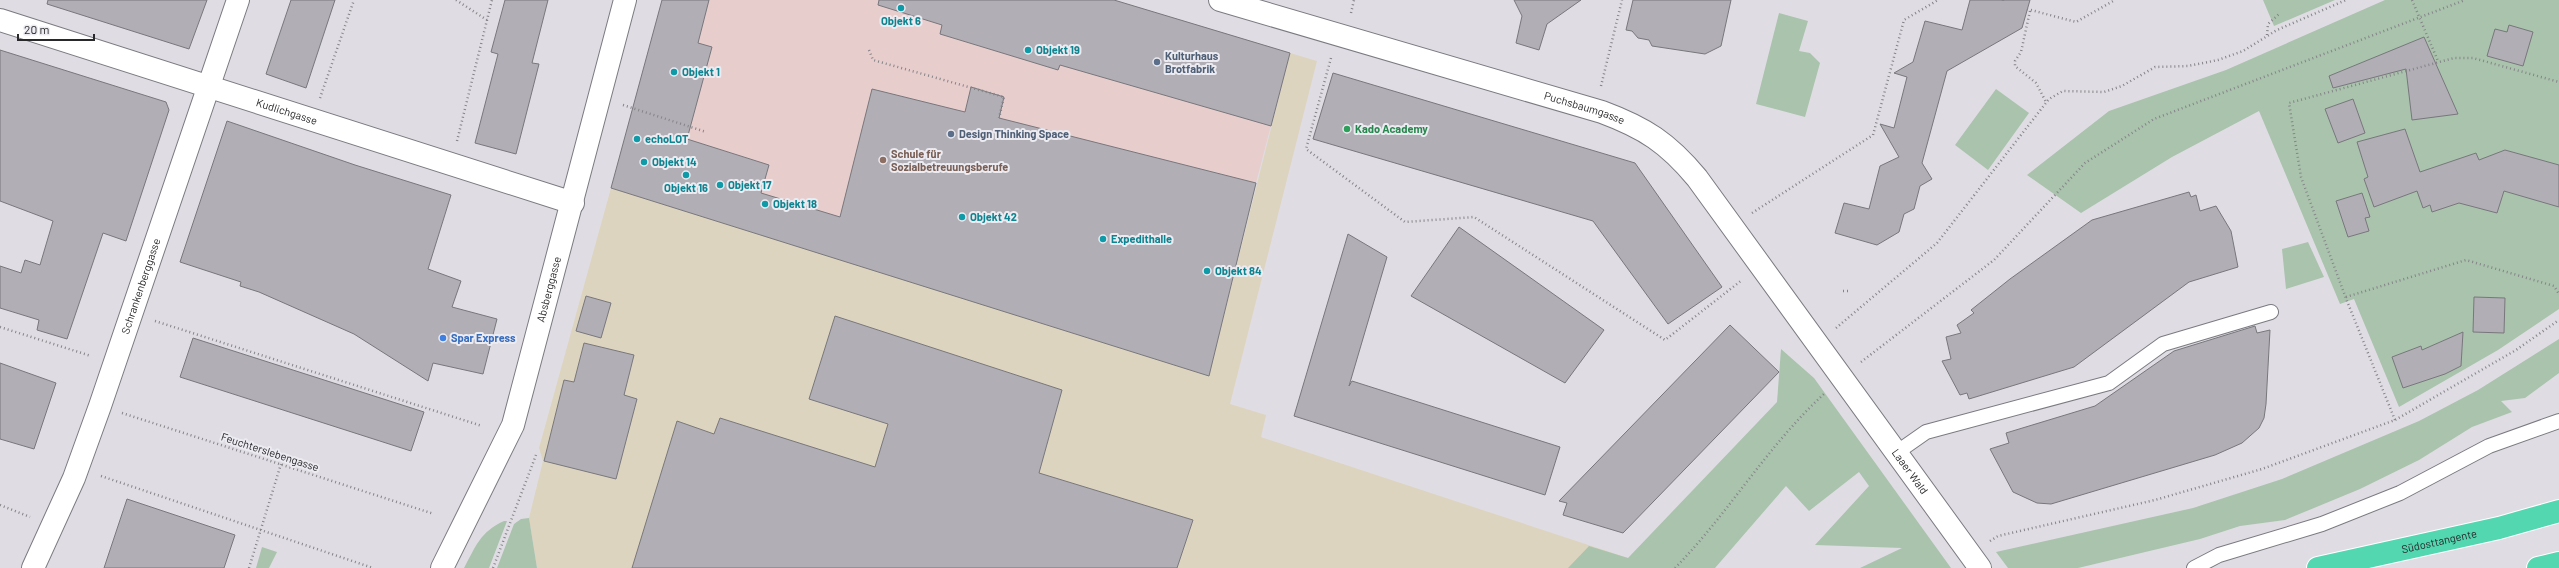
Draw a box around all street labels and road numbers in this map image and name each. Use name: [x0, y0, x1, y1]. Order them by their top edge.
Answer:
street label: Puchsbaumgasse: [1543, 88, 1627, 127]
street label: Kudlichgasse: [255, 95, 319, 127]
street label: Schrankenberggasse: [118, 236, 163, 336]
street label: Absberggasse: [533, 255, 563, 323]
street label: Feuchterslebengasse: [220, 430, 321, 474]
street label: Laaer Wald: [1890, 446, 1931, 496]
street label: Südosttangente: [2400, 526, 2478, 555]

